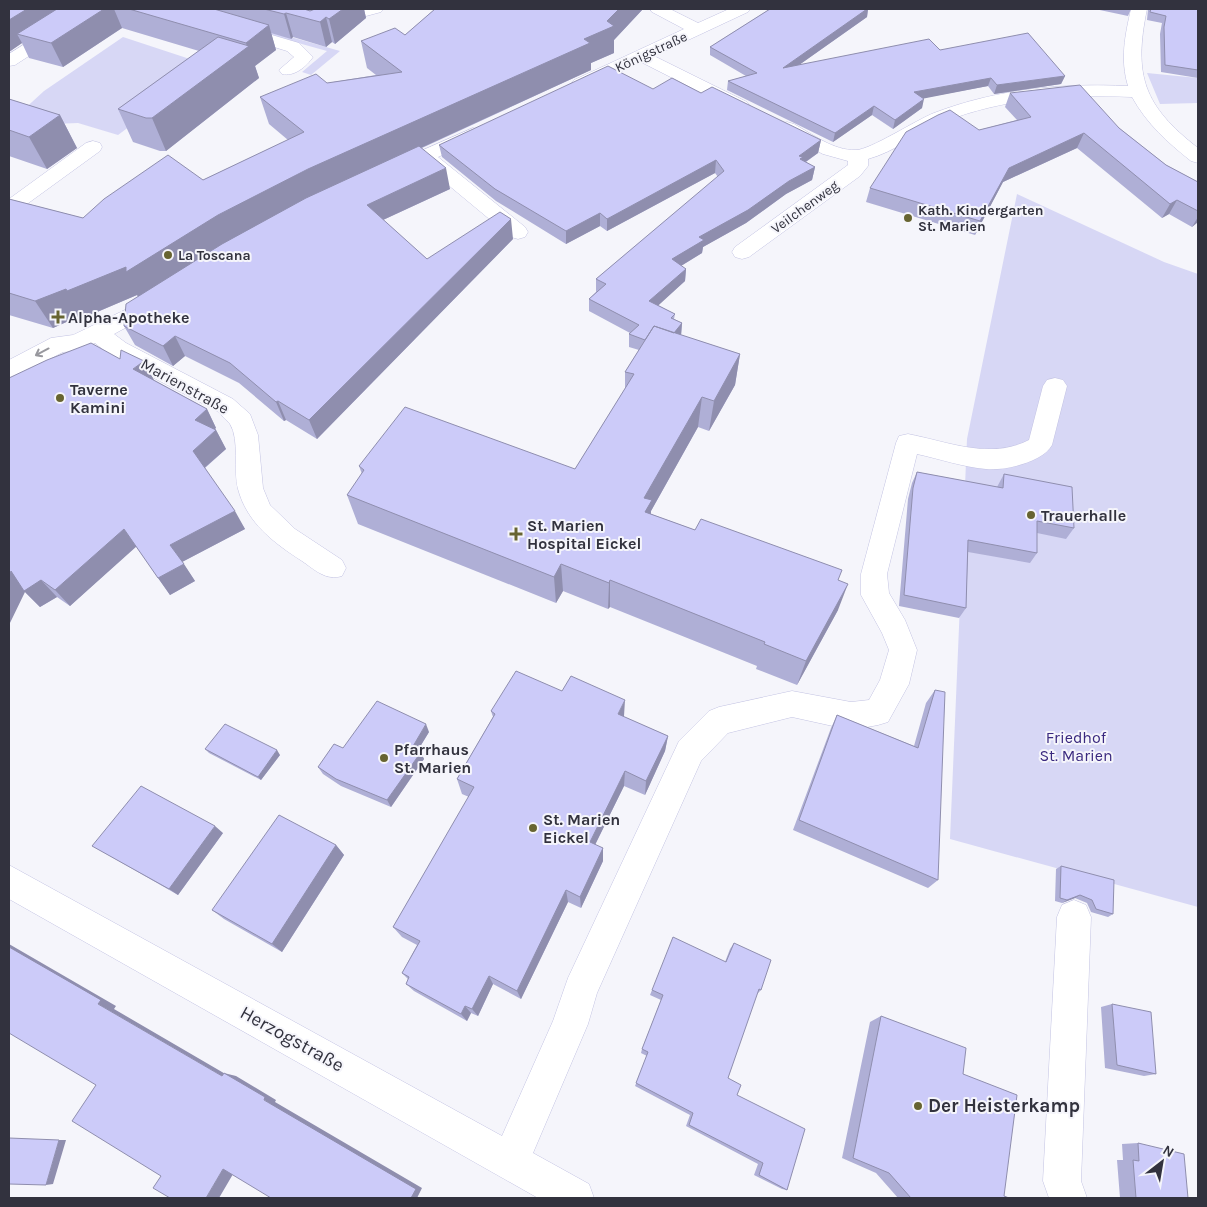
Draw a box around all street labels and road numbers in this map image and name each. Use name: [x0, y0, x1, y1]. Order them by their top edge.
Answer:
street label: Königstraße: [612, 28, 690, 76]
street label: Veilchenweg: [768, 177, 842, 237]
street label: Marienstraße: [138, 354, 232, 418]
street label: Herzogstraße: [236, 1001, 348, 1077]

